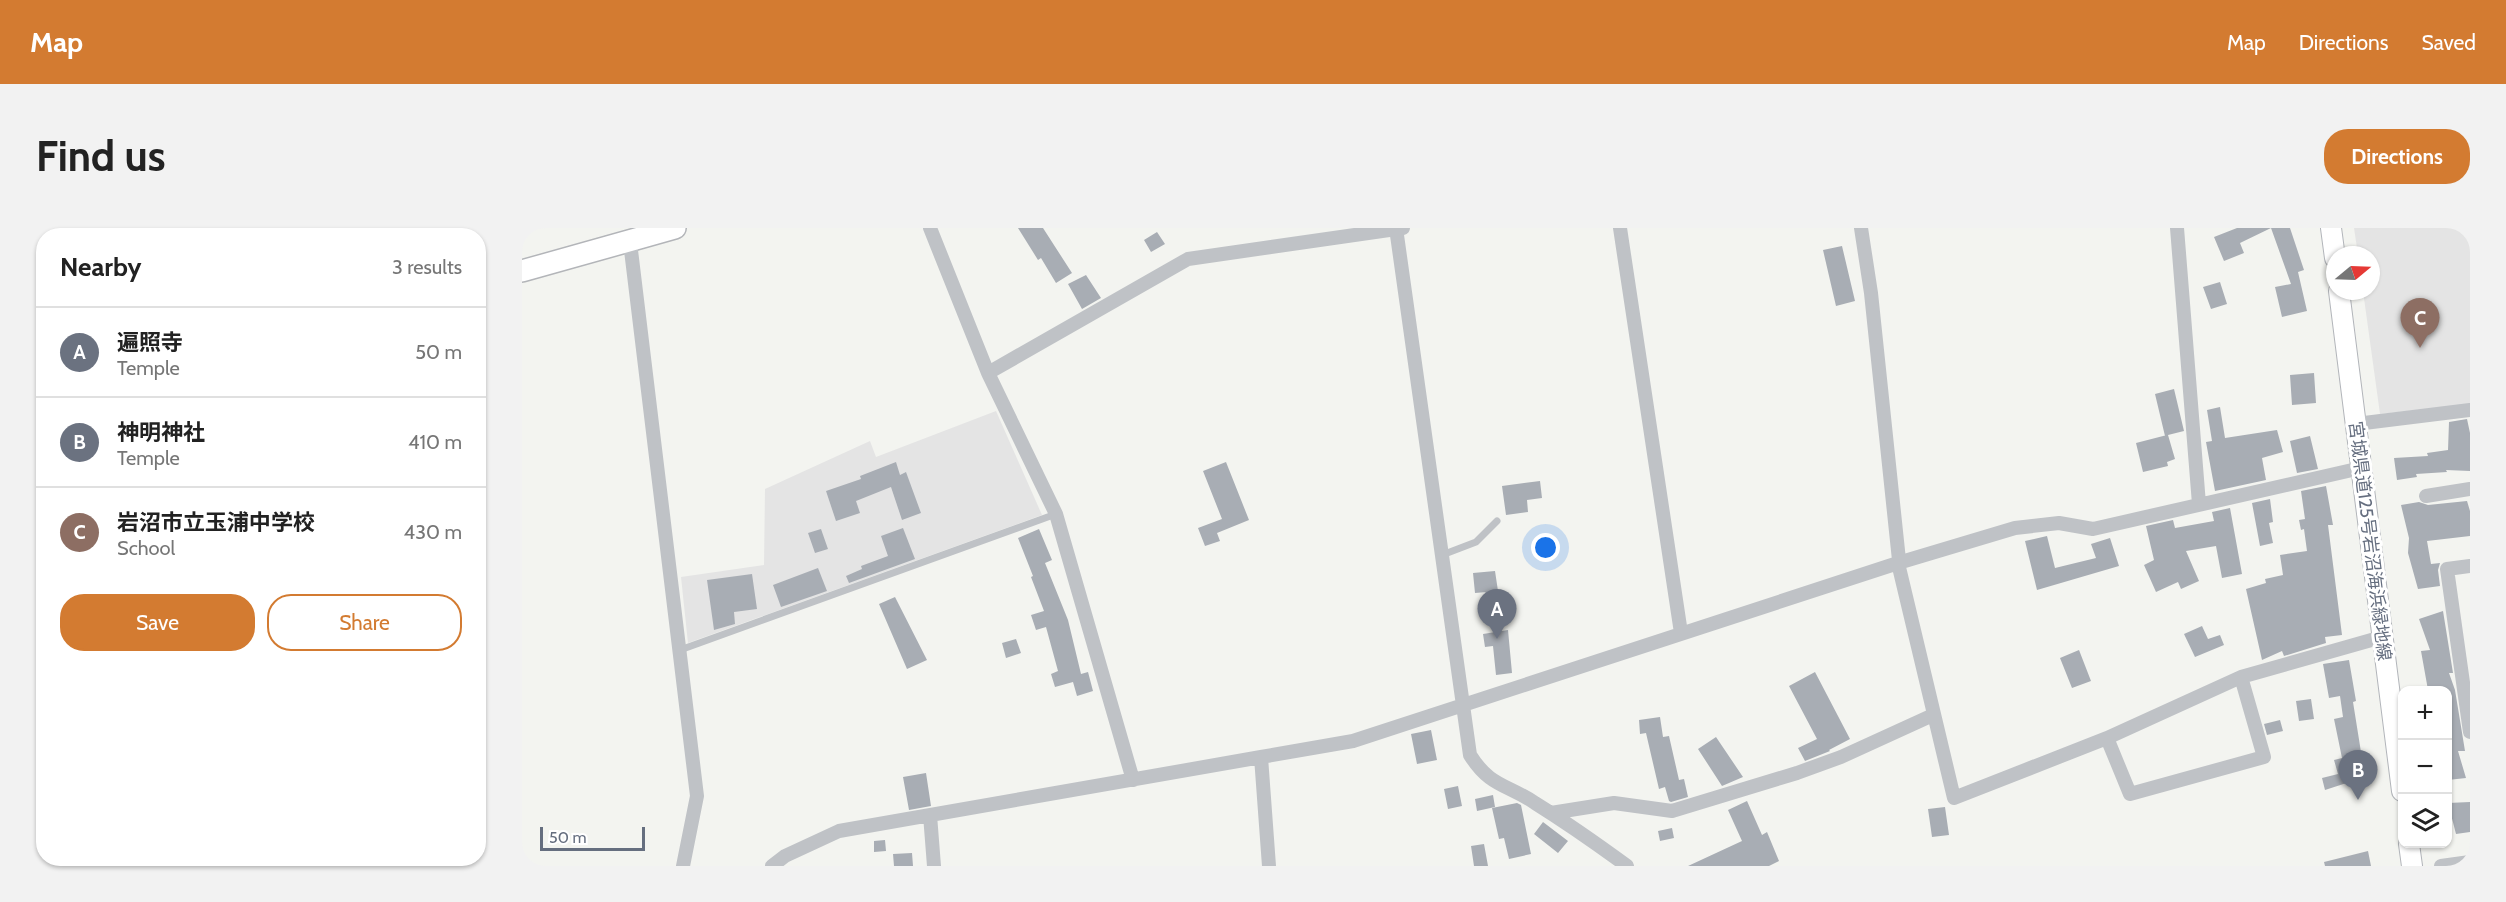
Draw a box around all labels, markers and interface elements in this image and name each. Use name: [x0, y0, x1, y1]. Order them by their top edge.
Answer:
text: Map: [30, 25, 83, 59]
text: Map: [2227, 30, 2266, 55]
text: Directions: [2299, 30, 2388, 55]
text: Saved: [2421, 30, 2476, 55]
button: Directions: [2324, 129, 2470, 184]
text: Find us: [36, 130, 165, 182]
north arrow: [2326, 246, 2380, 300]
text: Nearby: [60, 251, 141, 283]
text: 3 results: [392, 255, 462, 279]
pin: C: [2400, 298, 2440, 348]
text: 遍照寺: [117, 329, 183, 356]
text: A: [73, 340, 86, 364]
text: 50 m: [415, 340, 462, 364]
text: Temple: [117, 356, 180, 380]
text: 神明神社: [117, 419, 205, 446]
street label: 宮城県道125号岩沼海浜緑地線: [2344, 420, 2396, 662]
text: B: [73, 430, 86, 454]
text: 410 m: [408, 430, 462, 454]
text: Temple: [117, 446, 180, 470]
text: 岩沼市立玉浦中学校: [117, 509, 315, 536]
text: C: [73, 520, 86, 544]
text: 430 m: [404, 520, 462, 544]
your location: [1531, 533, 1560, 562]
text: School: [117, 536, 175, 560]
pin: A: [1478, 590, 1516, 639]
button: Save: [60, 594, 255, 651]
button: Share: [267, 594, 462, 651]
map controls: [2398, 686, 2452, 848]
button: +: [2398, 686, 2452, 740]
button: −: [2398, 740, 2452, 794]
pin: B: [2338, 750, 2378, 800]
button: layers: [2398, 794, 2452, 848]
scale bar: [540, 824, 645, 852]
text: 50 m: [549, 828, 586, 847]

